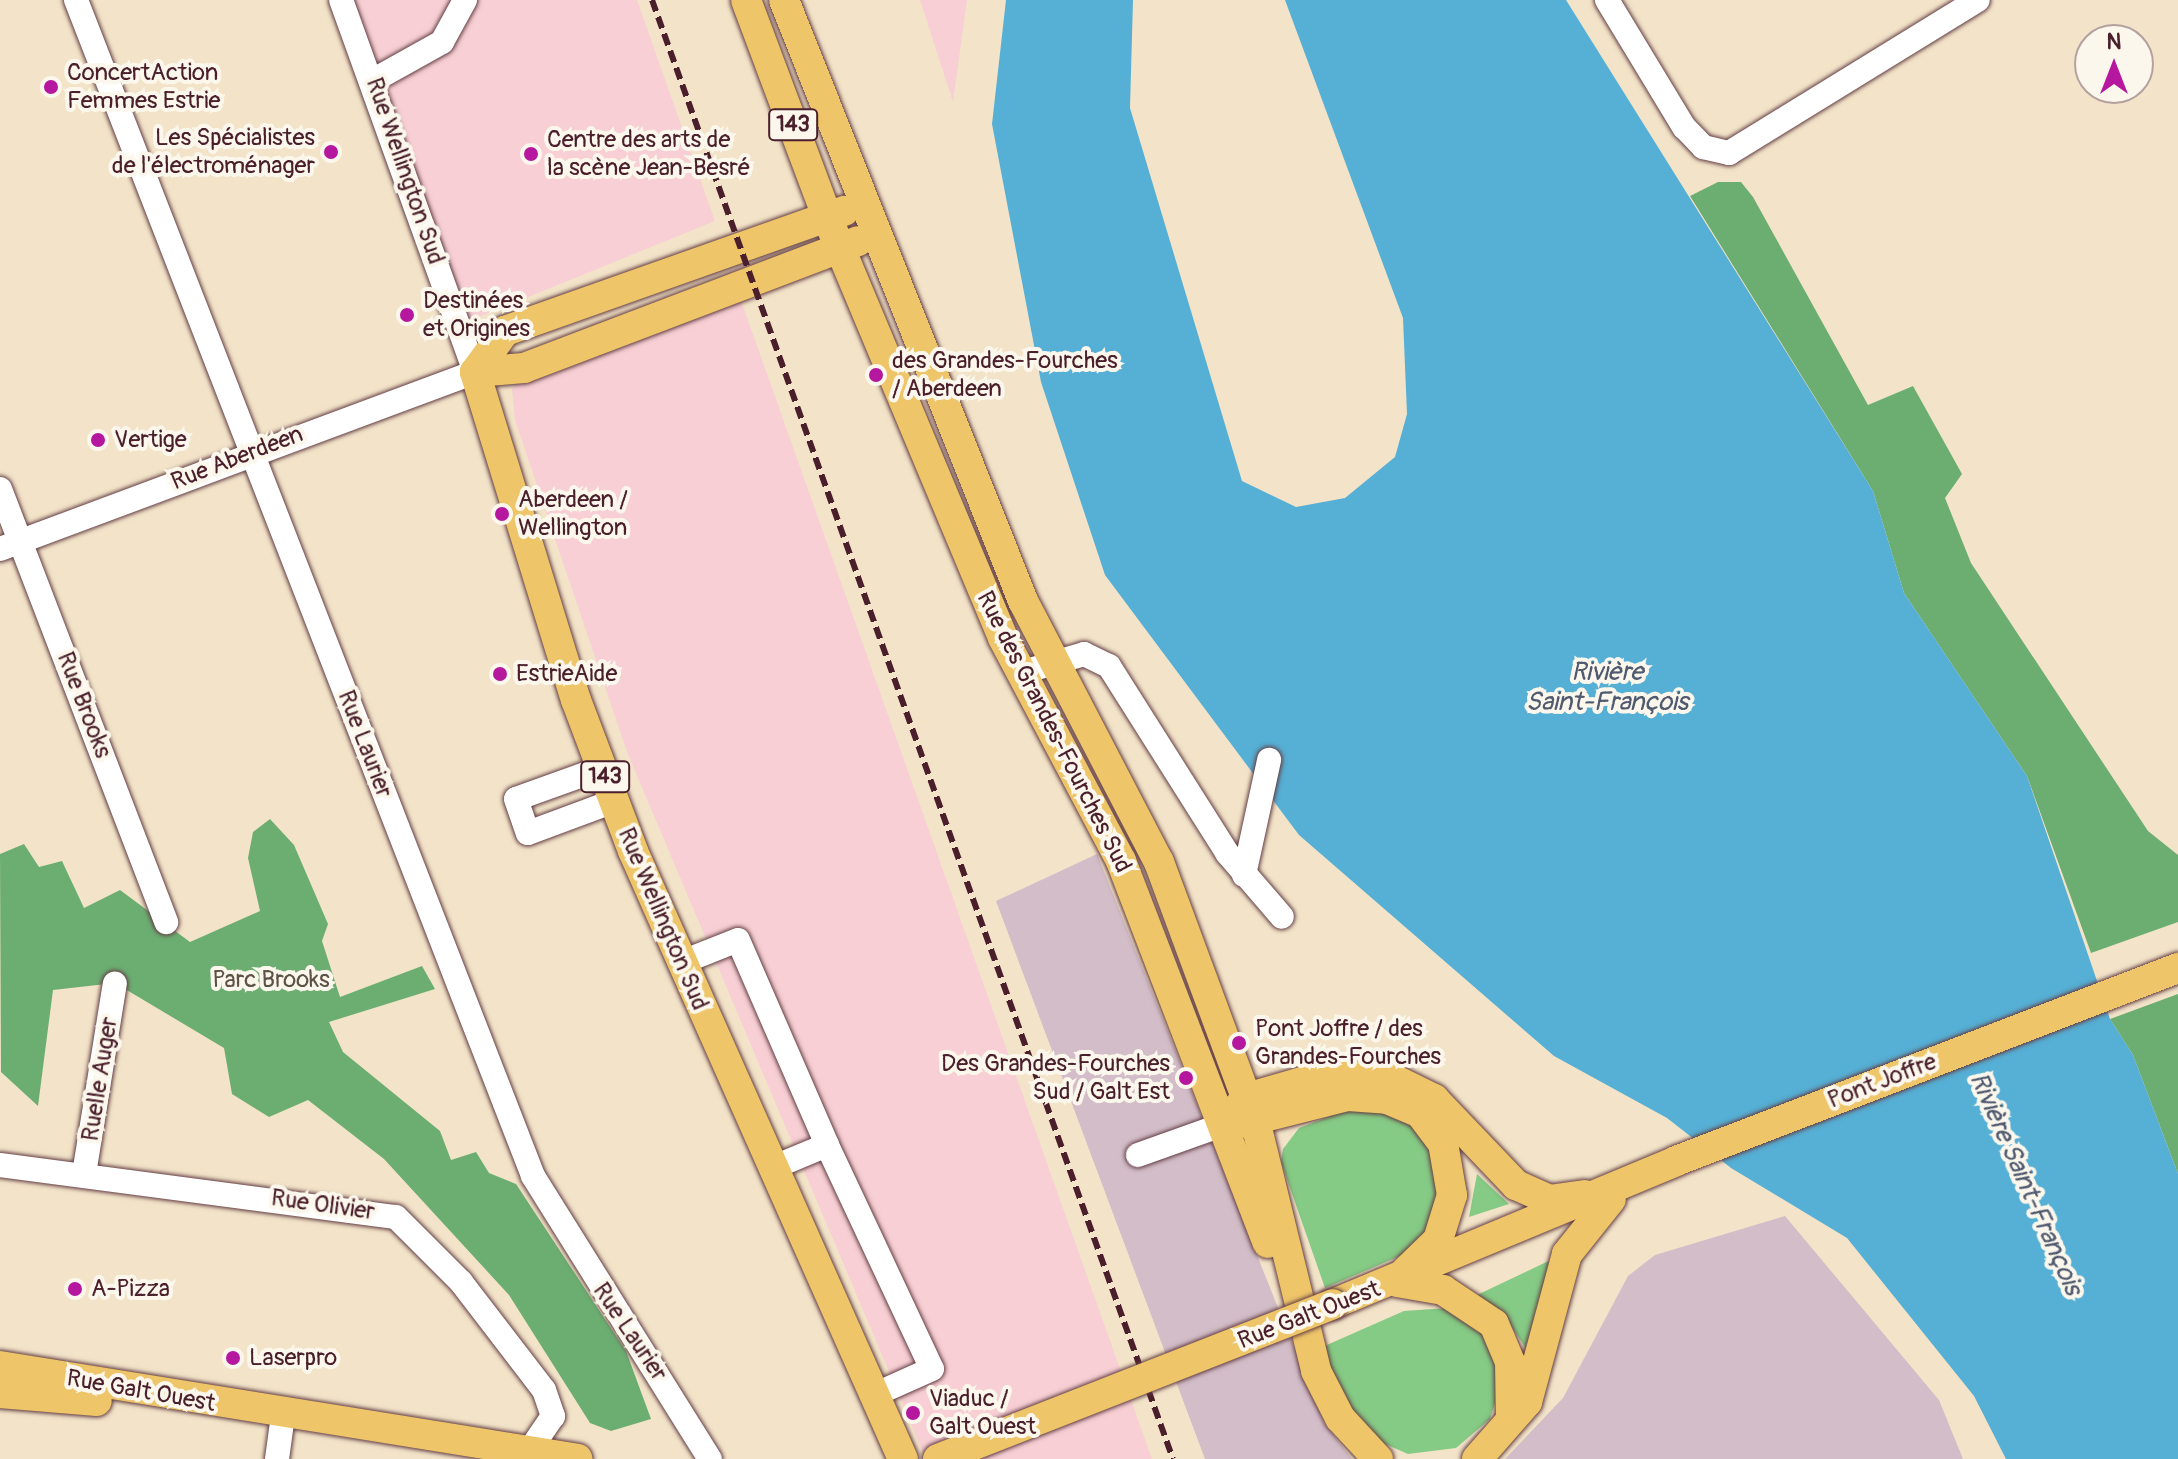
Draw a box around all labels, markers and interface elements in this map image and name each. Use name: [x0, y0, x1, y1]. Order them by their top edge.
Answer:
north arrow: [2074, 24, 2154, 104]
text: N: [2107, 28, 2121, 56]
place label: ConcertAction Femmes Estrie: [67, 59, 220, 115]
street label: Rue Wellington Sud: [360, 74, 450, 268]
marker: ConcertAction Femmes Estrie: [42, 78, 60, 96]
road number: 143: [767, 107, 819, 143]
place label: Les Spécialistes de l'électroménager: [112, 124, 315, 180]
place label: Centre des arts de la scène Jean-Besré: [547, 126, 750, 182]
marker: Les Spécialistes de l'électroménager: [322, 143, 340, 161]
marker: Centre des arts de la scène Jean-Besré: [522, 145, 540, 163]
place label: Destinées et Origines: [423, 287, 530, 343]
marker: Destinées et Origines: [398, 306, 416, 324]
place label: des Grandes-Fourches / Aberdeen: [892, 347, 1118, 403]
marker: des Grandes-Fourches / Aberdeen: [867, 366, 885, 384]
street label: Rue Aberdeen: [167, 420, 307, 496]
place label: Vertige: [114, 426, 187, 454]
marker: Vertige: [89, 431, 107, 449]
place label: Aberdeen / Wellington: [518, 486, 628, 542]
marker: Aberdeen / Wellington: [493, 505, 511, 523]
street label: Rue des Grandes-Fourches Sud: [970, 587, 1138, 877]
street label: Rue Brooks: [51, 648, 117, 762]
water label: Rivière Saint-François: [1526, 657, 1688, 718]
place label: EstrieAide: [516, 660, 617, 688]
marker: EstrieAide: [491, 665, 509, 683]
street label: Rue Laurier: [331, 686, 399, 802]
road number: 143: [579, 759, 631, 795]
street label: Rue Wellington Sud: [612, 823, 714, 1015]
park label: Parc Brooks: [212, 966, 330, 994]
street label: Ruelle Auger: [76, 1015, 124, 1143]
place label: Pont Joffre / des Grandes-Fourches: [1255, 1015, 1441, 1071]
marker: Pont Joffre / des Grandes-Fourches: [1230, 1034, 1248, 1052]
street label: Pont Joffre: [1824, 1047, 1940, 1115]
place label: Des Grandes-Fourches Sud / Galt Est: [941, 1050, 1170, 1106]
water label: Rivière Saint-François: [1962, 1068, 2088, 1300]
marker: Des Grandes-Fourches Sud / Galt Est: [1177, 1069, 1195, 1087]
street label: Rue Olivier: [269, 1183, 377, 1227]
place label: A-Pizza: [91, 1275, 170, 1303]
street label: Rue Galt Ouest: [1234, 1275, 1384, 1355]
street label: Rue Laurier: [587, 1277, 673, 1387]
marker: A-Pizza: [66, 1280, 84, 1298]
place label: Laserpro: [249, 1344, 337, 1372]
marker: Laserpro: [224, 1349, 242, 1367]
street label: Rue Galt Ouest: [65, 1364, 217, 1418]
place label: Viaduc / Galt Ouest: [929, 1385, 1036, 1441]
marker: Viaduc / Galt Ouest: [904, 1404, 922, 1422]

